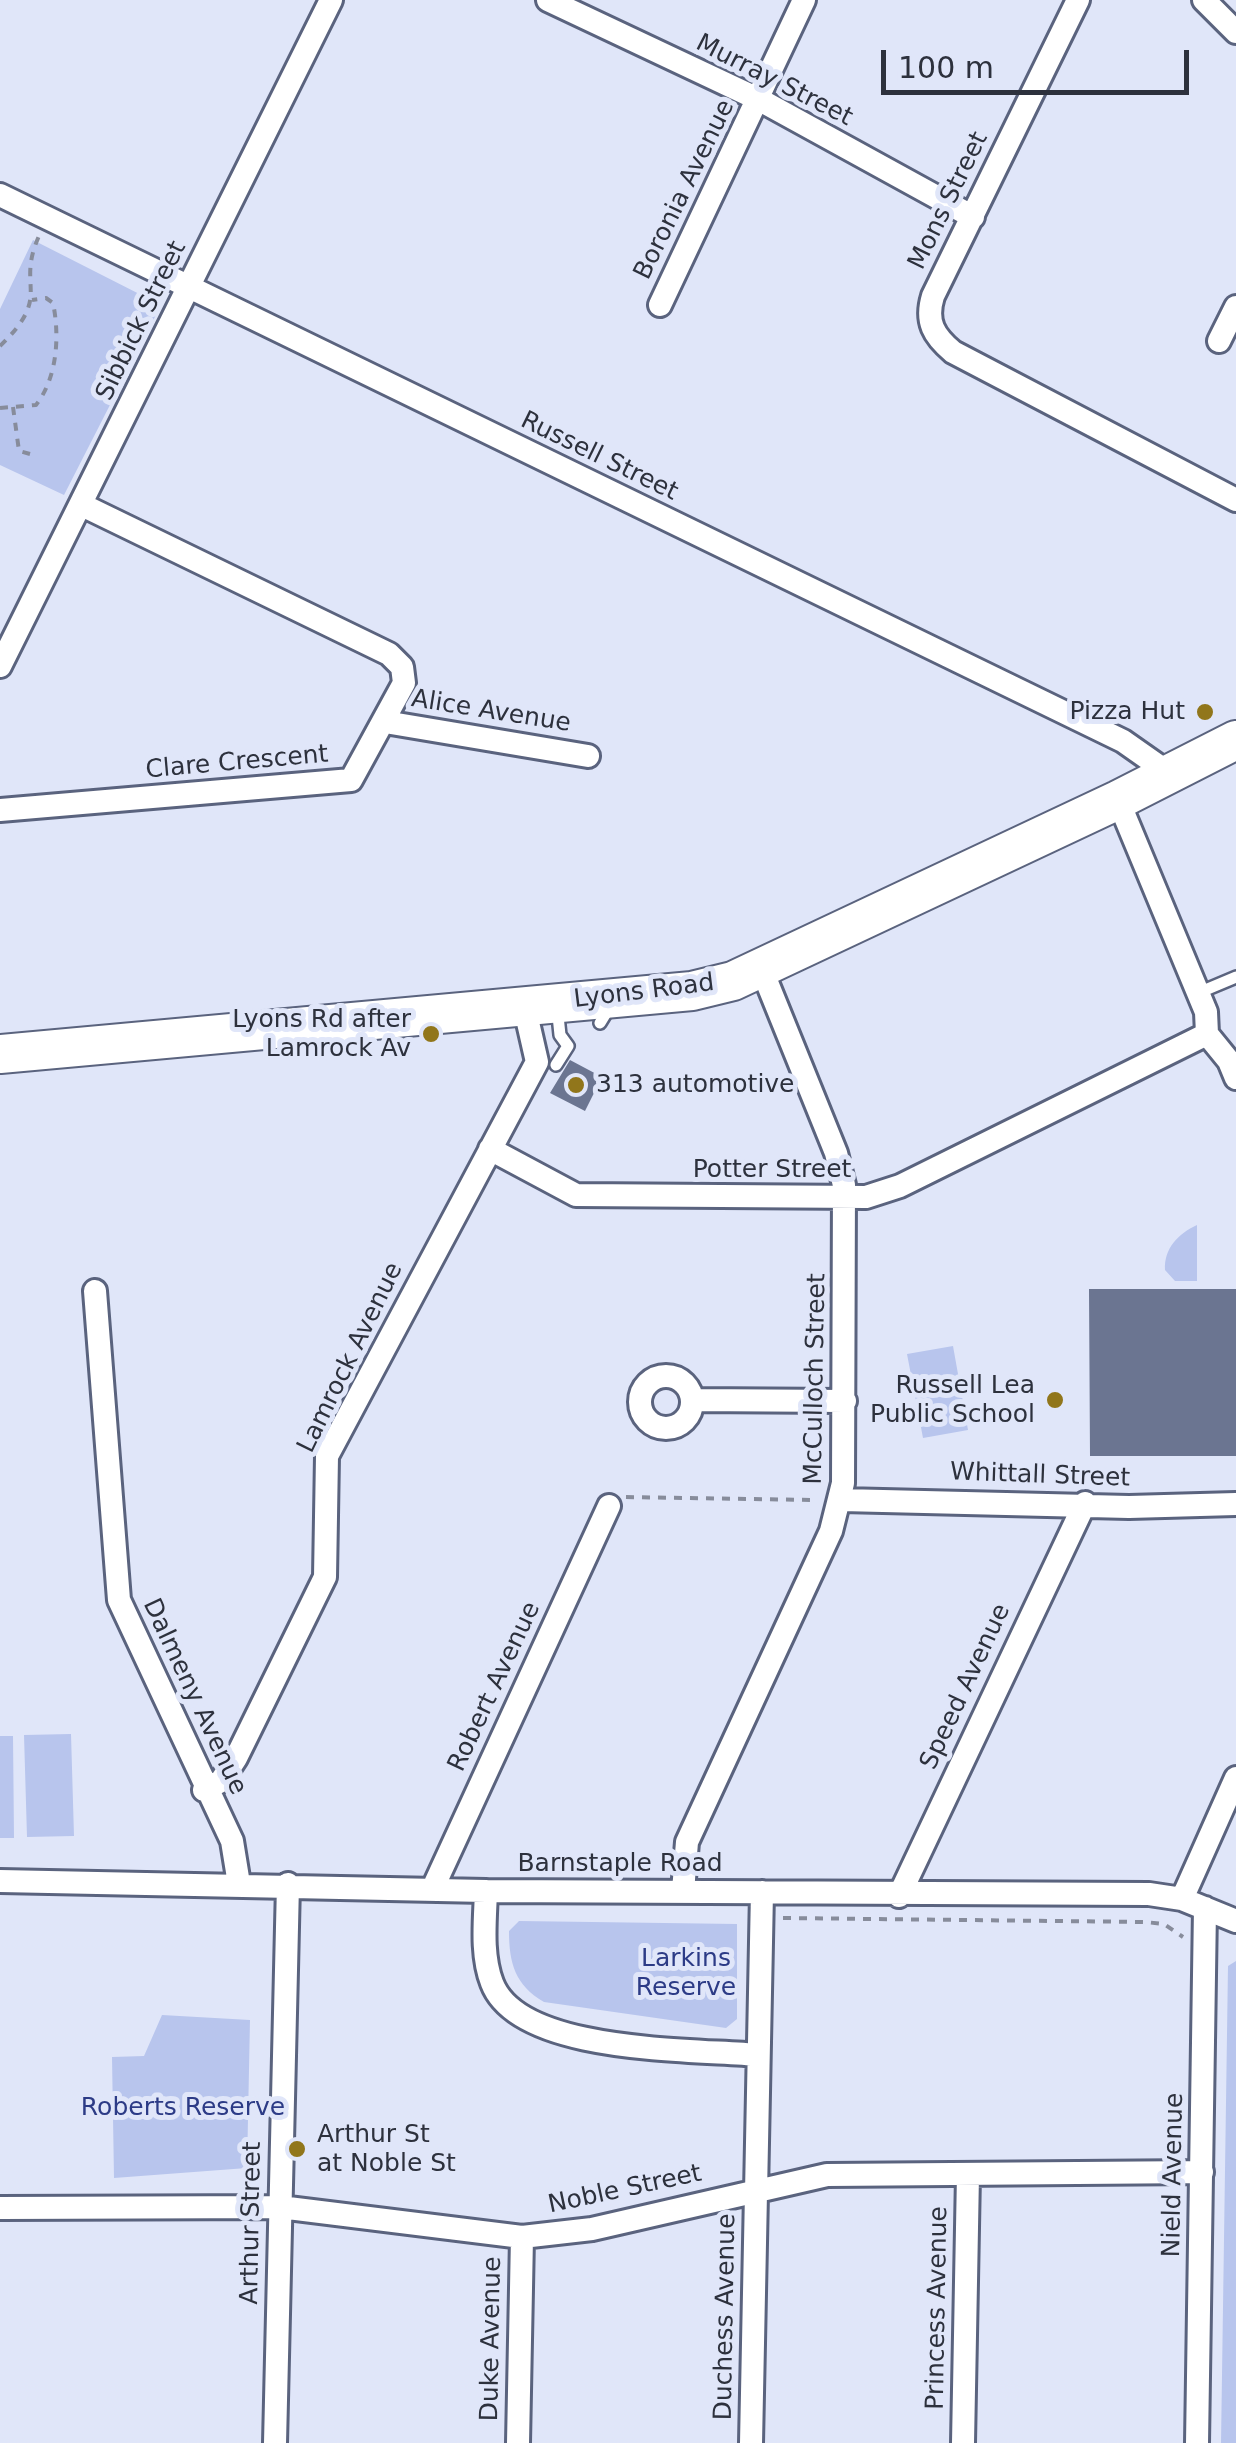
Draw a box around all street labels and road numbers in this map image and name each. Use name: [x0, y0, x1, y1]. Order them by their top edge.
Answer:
street label: Murray Street: [691, 29, 857, 133]
street label: Boronia Avenue: [628, 95, 742, 285]
street label: Mons Street: [903, 127, 995, 275]
street label: Sibbick Street: [90, 236, 194, 406]
street label: Russell Street: [515, 406, 683, 508]
street label: Alice Avenue: [409, 685, 573, 739]
street label: Clare Crescent: [144, 740, 330, 786]
street label: Lyons Road: [572, 969, 716, 1015]
street label: Potter Street: [693, 1155, 851, 1185]
street label: Lamrock Avenue: [292, 1258, 410, 1458]
street label: McCulloch Street: [799, 1273, 833, 1485]
street label: Whittall Street: [949, 1458, 1131, 1494]
street label: Dalmeny Avenue: [135, 1594, 253, 1800]
street label: Robert Avenue: [443, 1597, 547, 1777]
street label: Speed Avenue: [915, 1599, 1017, 1775]
street label: Barnstaple Road: [517, 1849, 723, 1879]
street label: Nield Avenue: [1158, 2092, 1190, 2258]
street label: Arthur Street: [236, 2141, 268, 2305]
street label: Noble Street: [546, 2159, 704, 2221]
street label: Princess Avenue: [921, 2206, 955, 2410]
street label: Duchess Avenue: [709, 2213, 743, 2421]
street label: Duke Avenue: [476, 2256, 508, 2422]

